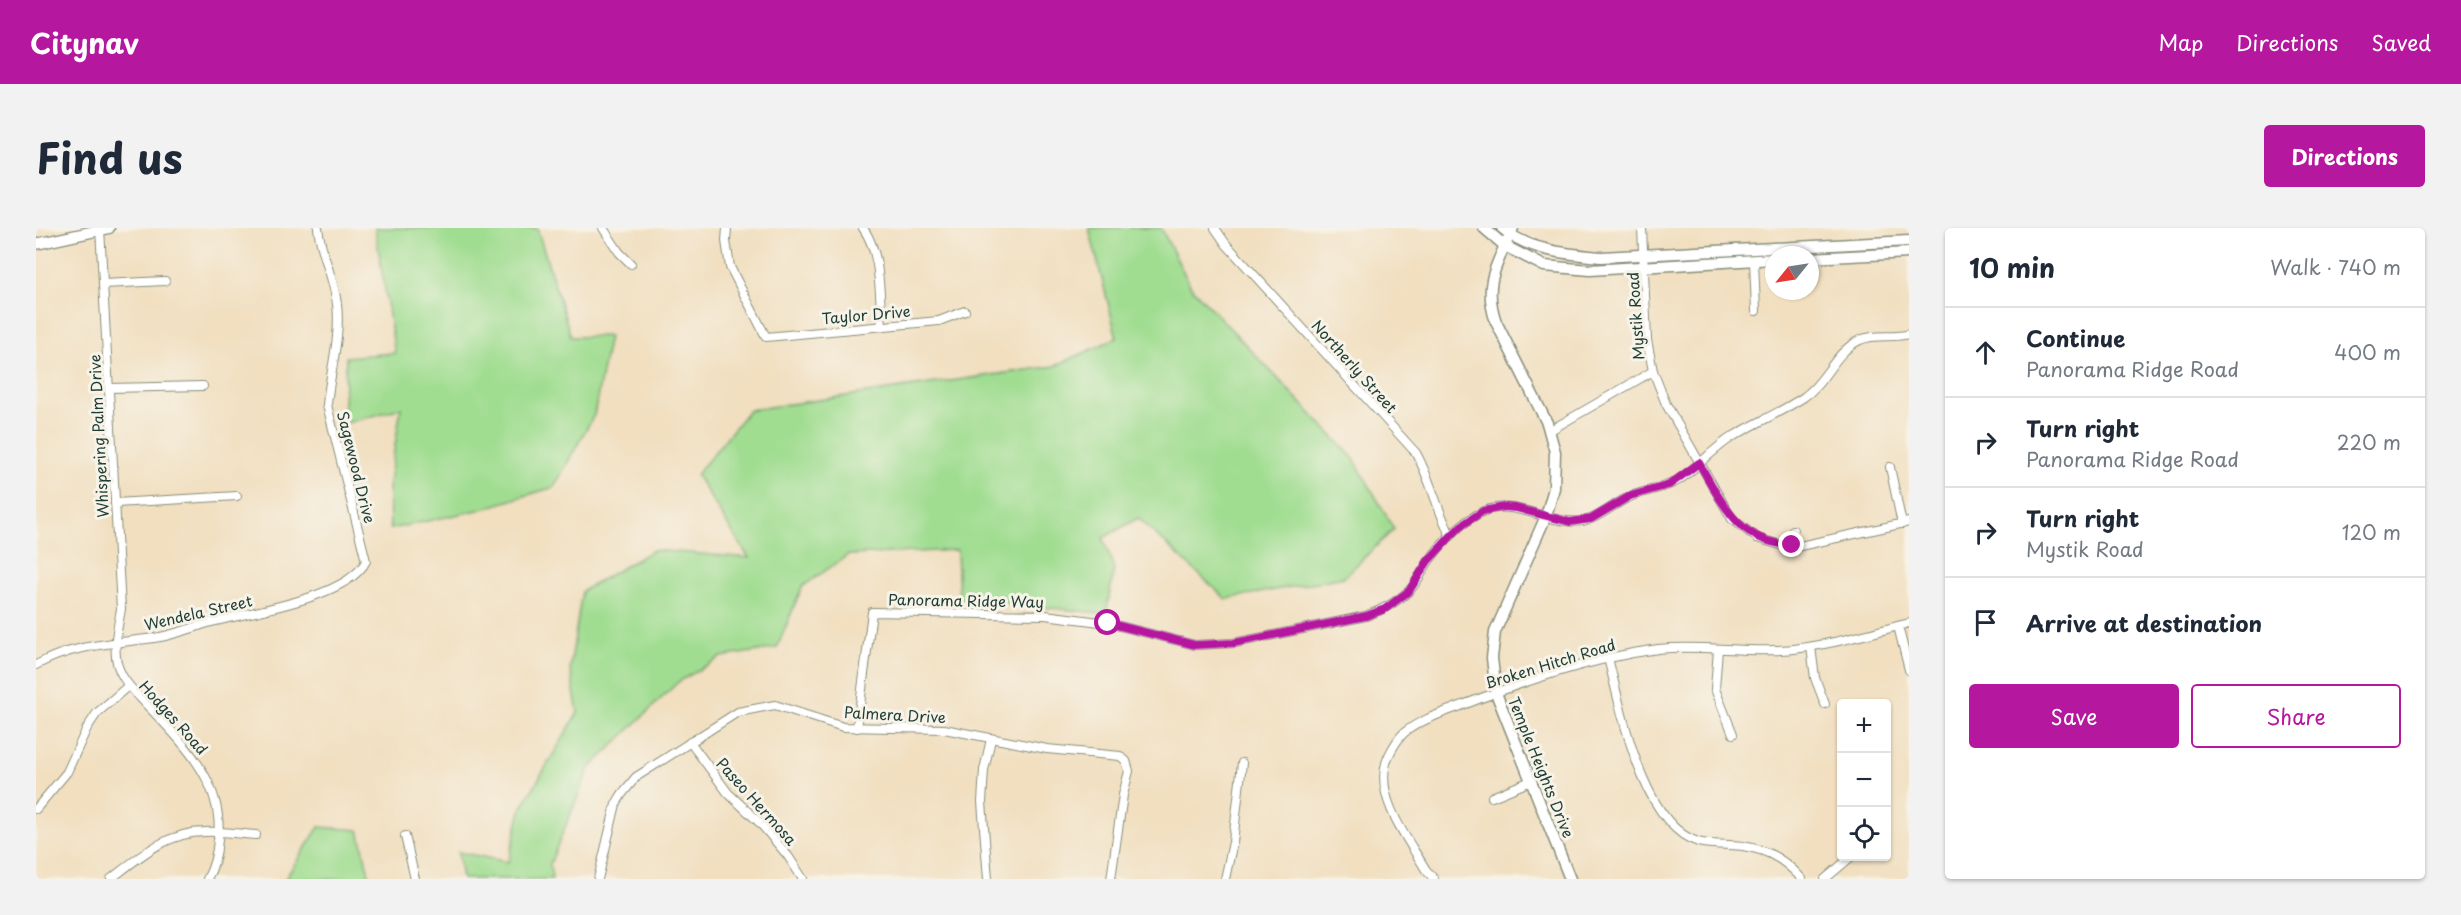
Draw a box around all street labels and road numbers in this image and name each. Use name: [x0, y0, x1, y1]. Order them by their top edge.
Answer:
street label: Mystik Road: [1620, 271, 1650, 361]
street label: Taylor Drive: [821, 299, 911, 329]
street label: Northerly Street: [1307, 314, 1403, 418]
street label: Whispering Palm Drive: [82, 354, 114, 518]
street label: Sagewood Drive: [332, 409, 382, 525]
street label: Panorama Ridge Way: [888, 587, 1044, 613]
street label: Wendela Street: [142, 588, 254, 636]
street label: Broken Hitch Road: [1482, 632, 1618, 694]
street label: Hodges Road: [134, 675, 214, 759]
street label: Temple Heights Drive: [1503, 693, 1581, 841]
street label: Palmera Drive: [843, 700, 947, 728]
street label: Paseo Hermosa: [711, 752, 803, 850]

